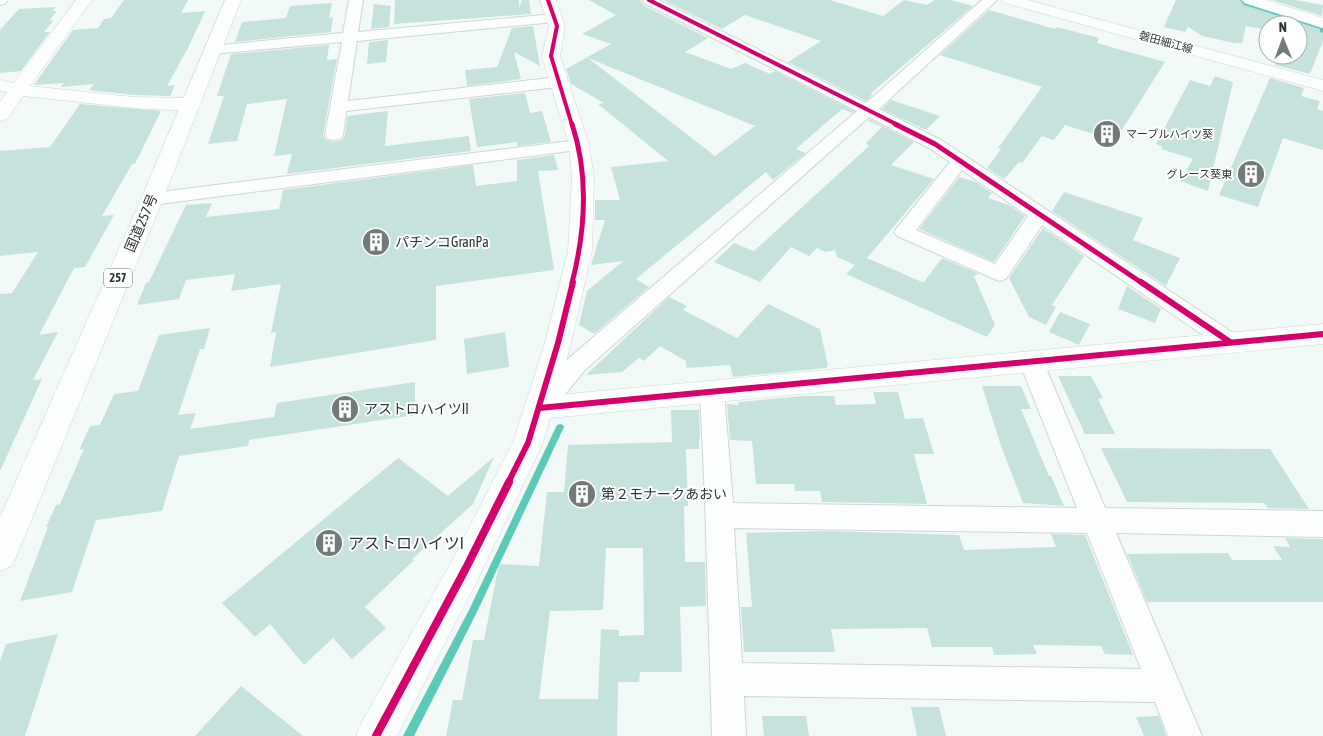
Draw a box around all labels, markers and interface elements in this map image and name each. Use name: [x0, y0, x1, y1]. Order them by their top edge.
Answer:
north arrow: [1258, 15, 1308, 65]
text: N: [1279, 19, 1287, 35]
street label: 磐田細江線: [1138, 29, 1194, 55]
building icon: マーブルハイツ葵: [1092, 119, 1122, 149]
place label: マーブルハイツ葵: [1126, 128, 1213, 140]
building icon: グレース葵東: [1236, 159, 1266, 189]
place label: グレース葵東: [1167, 168, 1232, 180]
street label: 国道257号: [122, 191, 160, 255]
building icon: パチンコGranPa: [361, 227, 391, 257]
place label: パチンコGranPa: [395, 234, 489, 250]
road number: 257: [104, 268, 132, 288]
building icon: アストロハイツII: [330, 394, 360, 424]
place label: アストロハイツII: [364, 401, 469, 417]
building icon: 第２モナークあおい: [567, 479, 597, 509]
place label: 第２モナークあおい: [601, 486, 727, 502]
building icon: アストロハイツI: [314, 528, 344, 558]
place label: アストロハイツI: [348, 534, 464, 552]

